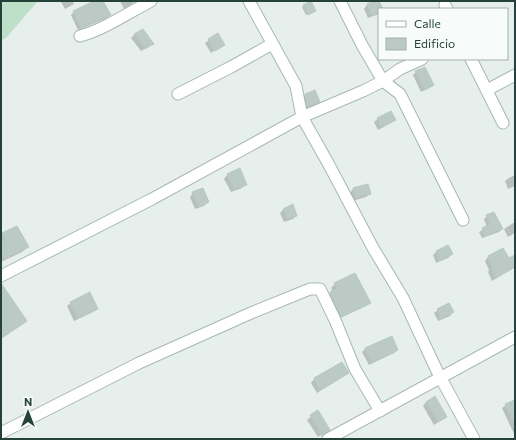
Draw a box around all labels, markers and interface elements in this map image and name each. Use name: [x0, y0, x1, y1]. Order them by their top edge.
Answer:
legend: [378, 8, 508, 60]
text: Calle: [414, 16, 441, 30]
text: Edificio: [414, 36, 455, 50]
north arrow: [8, 392, 48, 432]
text: N: [24, 395, 32, 408]

